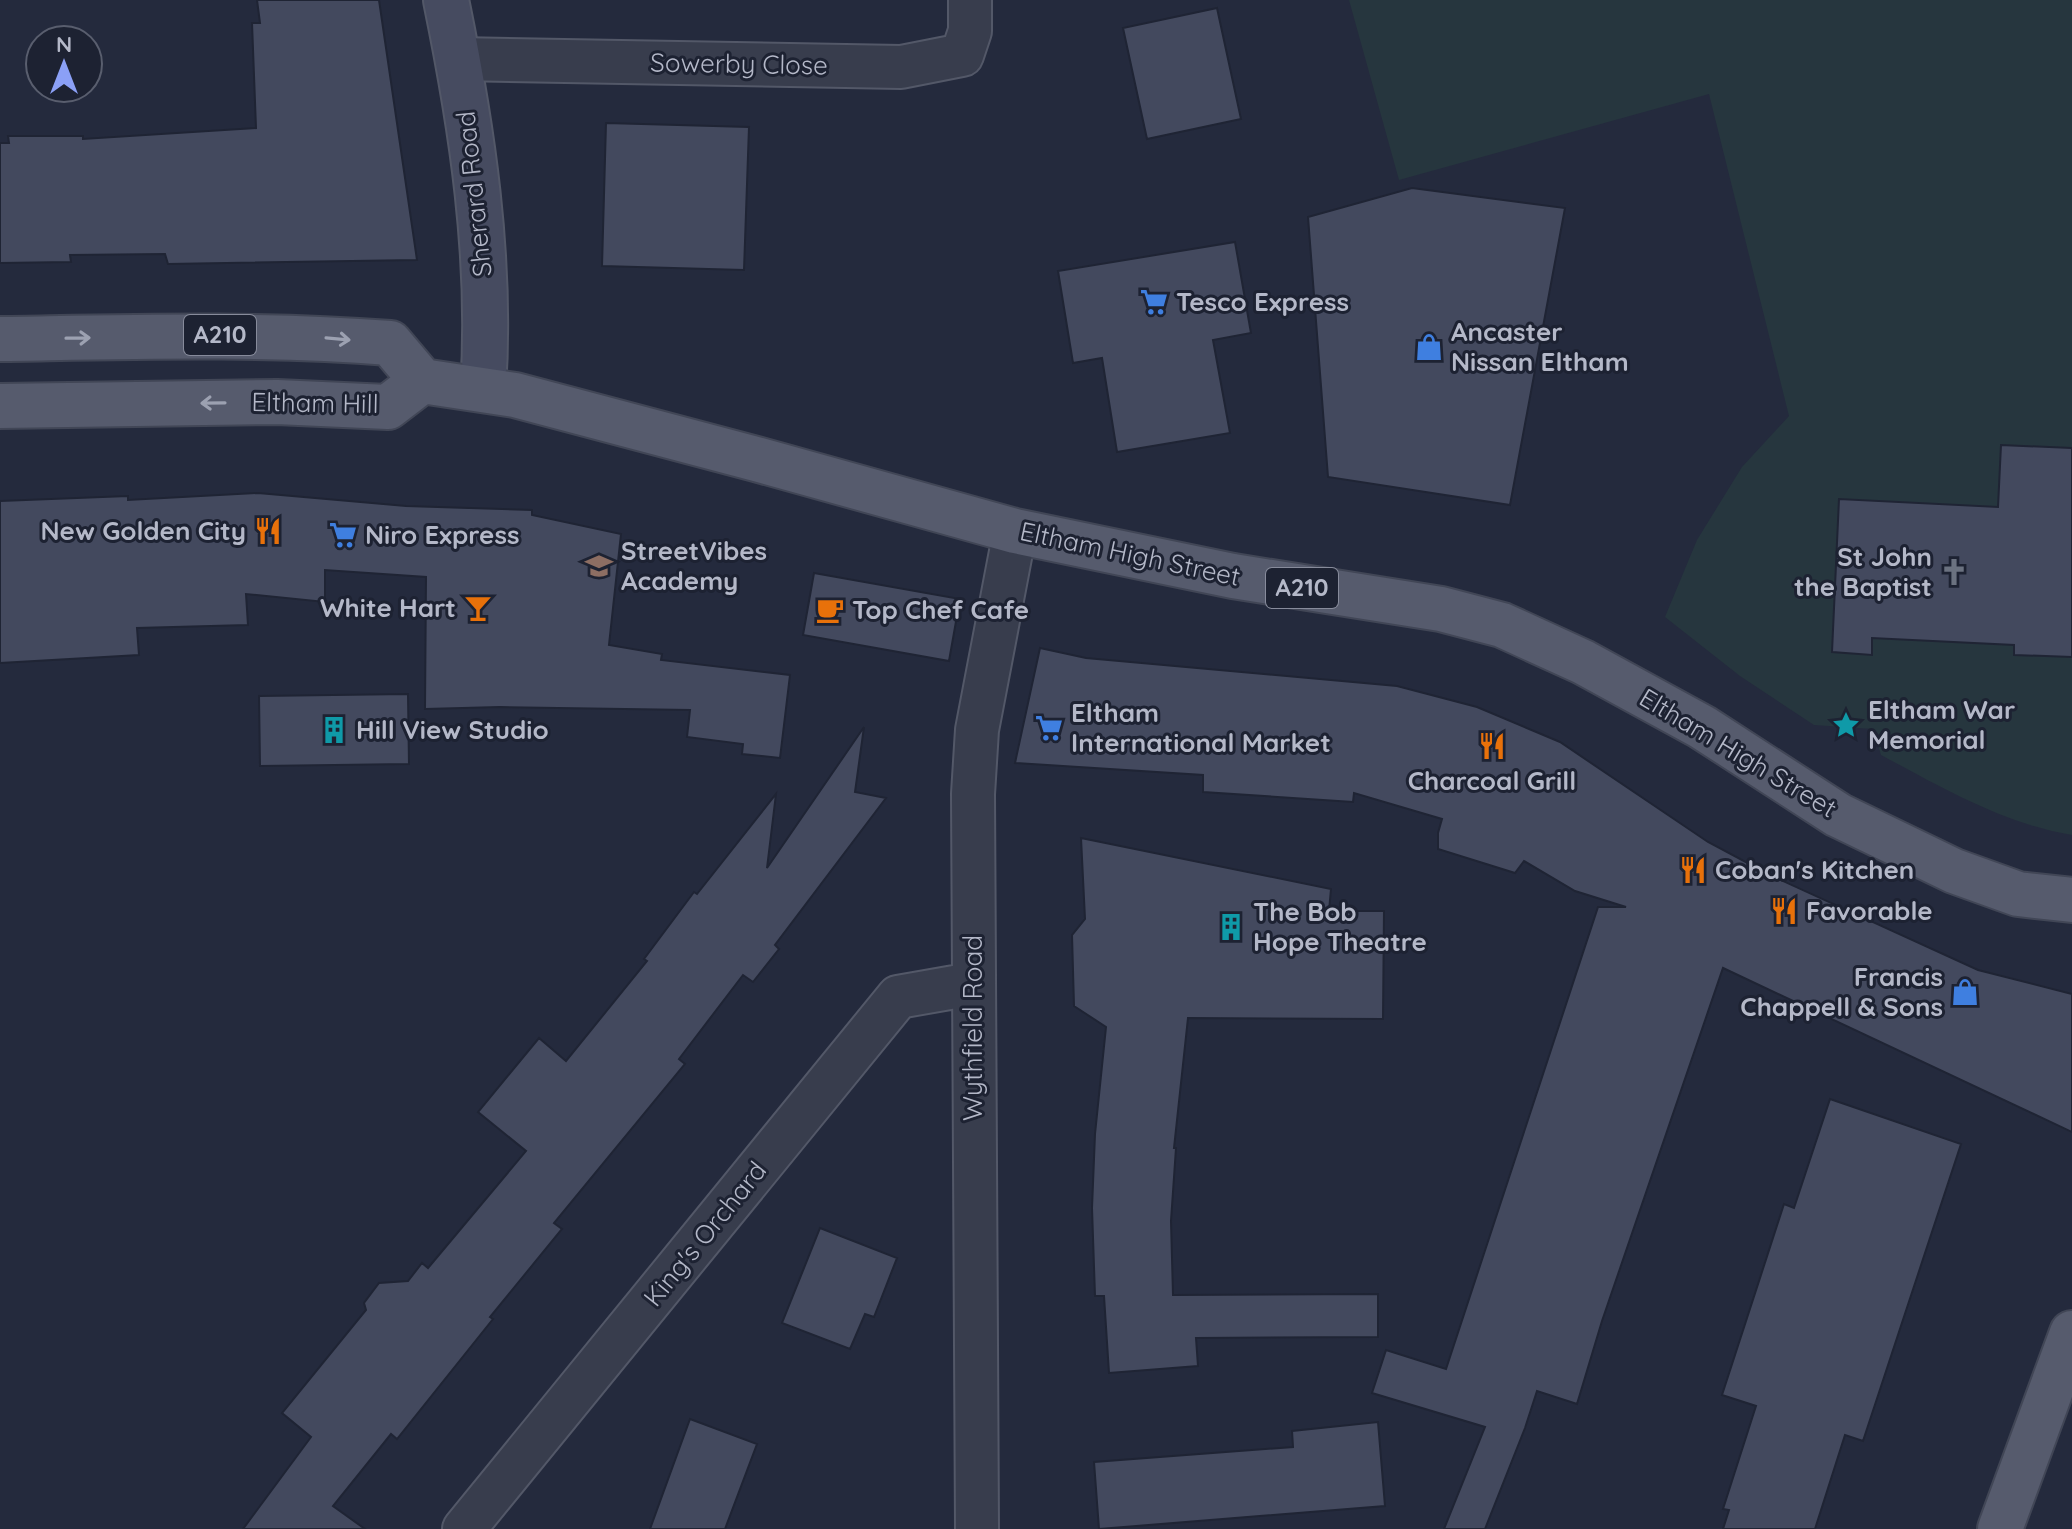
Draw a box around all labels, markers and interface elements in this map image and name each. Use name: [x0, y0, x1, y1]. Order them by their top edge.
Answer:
north arrow: [24, 24, 104, 104]
text: N: [56, 30, 72, 58]
street label: Sowerby Close: [650, 45, 828, 82]
street label: Sherard Road: [448, 110, 499, 278]
place label: Tesco Express: [1176, 285, 1349, 318]
supermarket icon: Tesco Express: [1139, 287, 1169, 317]
road number: A210: [184, 315, 256, 355]
place label: Ancaster Nissan Eltham: [1451, 315, 1629, 378]
one-way arrow: [64, 330, 91, 346]
one-way arrow: [324, 332, 351, 347]
shop icon: Ancaster Nissan Eltham: [1414, 332, 1444, 362]
street label: Eltham Hill: [251, 385, 379, 420]
one-way arrow: [200, 395, 227, 410]
place label: New Golden City: [40, 514, 246, 547]
street label: Eltham High Street: [1017, 514, 1243, 593]
restaurant icon: New Golden City: [253, 516, 283, 546]
place label: Niro Express: [365, 518, 519, 551]
supermarket icon: Niro Express: [328, 520, 358, 550]
place label: StreetVibes Academy: [621, 534, 767, 597]
place label: St John the Baptist: [1794, 540, 1932, 603]
school or university icon: StreetVibes Academy: [584, 551, 614, 581]
church icon: St John the Baptist: [1939, 557, 1969, 587]
road number: A210: [1266, 568, 1338, 608]
place label: White Hart: [320, 591, 456, 624]
bar icon: White Hart: [463, 593, 493, 623]
place label: Top Chef Cafe: [852, 593, 1029, 626]
cafe icon: Top Chef Cafe: [815, 595, 845, 625]
street label: Eltham High Street: [1634, 681, 1843, 824]
place label: Eltham War Memorial: [1868, 693, 2015, 756]
place label: Eltham International Market: [1071, 696, 1331, 759]
place icon: Eltham War Memorial: [1831, 710, 1861, 740]
place label: Hill View Studio: [356, 713, 549, 746]
supermarket icon: Eltham International Market: [1034, 713, 1064, 743]
building icon: Hill View Studio: [319, 715, 349, 745]
restaurant icon: Charcoal Grill: [1477, 731, 1507, 761]
place label: Charcoal Grill: [1408, 764, 1576, 797]
place label: Coban's Kitchen: [1715, 853, 1914, 886]
restaurant icon: Coban's Kitchen: [1678, 855, 1708, 885]
place label: Favorable: [1806, 894, 1933, 927]
place label: The Bob Hope Theatre: [1253, 895, 1427, 958]
restaurant icon: Favorable: [1769, 896, 1799, 926]
building icon: The Bob Hope Theatre: [1216, 912, 1246, 942]
street label: Wythfield Road: [956, 935, 989, 1121]
place label: Francis Chappell & Sons: [1740, 960, 1943, 1023]
shop icon: Francis Chappell & Sons: [1950, 977, 1980, 1007]
street label: King's Orchard: [636, 1154, 773, 1313]

